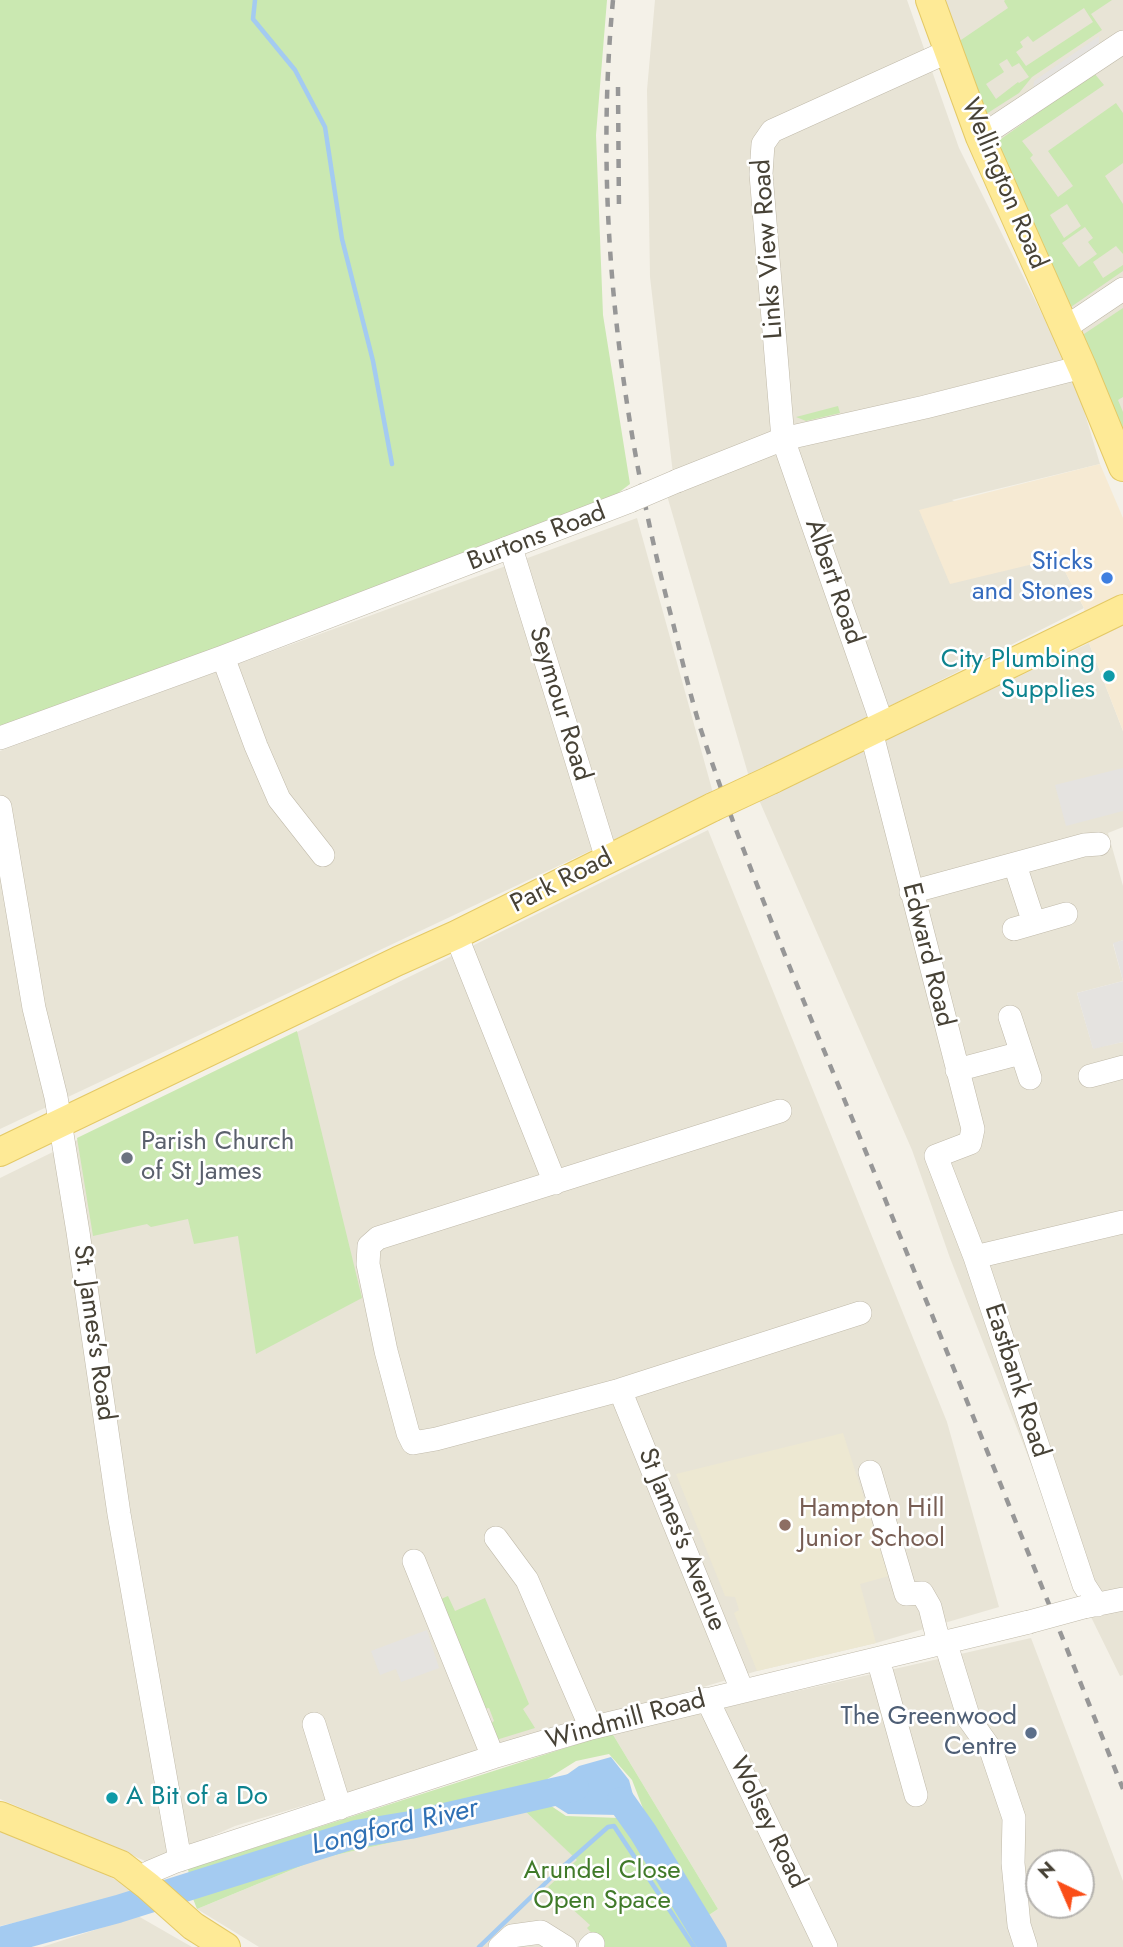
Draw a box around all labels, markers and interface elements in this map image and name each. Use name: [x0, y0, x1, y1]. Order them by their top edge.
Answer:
street label: Wellington Road: [953, 94, 1053, 274]
street label: Links View Road: [747, 158, 791, 340]
street label: Burtons Road: [463, 497, 611, 579]
street label: Albert Road: [797, 515, 869, 649]
place label: Sticks and Stones: [972, 547, 1093, 608]
marker: Sticks and Stones: [1099, 570, 1115, 586]
street label: Seymour Road: [521, 623, 597, 785]
place label: City Plumbing Supplies: [941, 645, 1095, 706]
marker: City Plumbing Supplies: [1101, 668, 1117, 684]
street label: Park Road: [506, 843, 618, 921]
street label: Edward Road: [894, 880, 960, 1030]
place label: Parish Church of St James: [141, 1127, 294, 1188]
marker: Parish Church of St James: [119, 1150, 135, 1166]
street label: St. James's Road: [65, 1243, 121, 1423]
street label: Eastbank Road: [976, 1300, 1056, 1462]
street label: St James's Avenue: [630, 1444, 732, 1636]
place label: Hampton Hill Junior School: [799, 1494, 945, 1556]
marker: Hampton Hill Junior School: [777, 1517, 793, 1533]
street label: Windmill Road: [543, 1685, 709, 1757]
place label: The Greenwood Centre: [841, 1702, 1017, 1764]
marker: The Greenwood Centre: [1023, 1725, 1039, 1741]
street label: Wolsey Road: [722, 1752, 812, 1894]
place label: A Bit of a Do: [126, 1782, 268, 1814]
marker: A Bit of a Do: [104, 1790, 120, 1806]
water label: Longford River: [309, 1793, 481, 1863]
north arrow: [1025, 1849, 1095, 1919]
text: N: [1032, 1855, 1061, 1885]
park label: Arundel Close Open Space: [523, 1856, 681, 1918]

